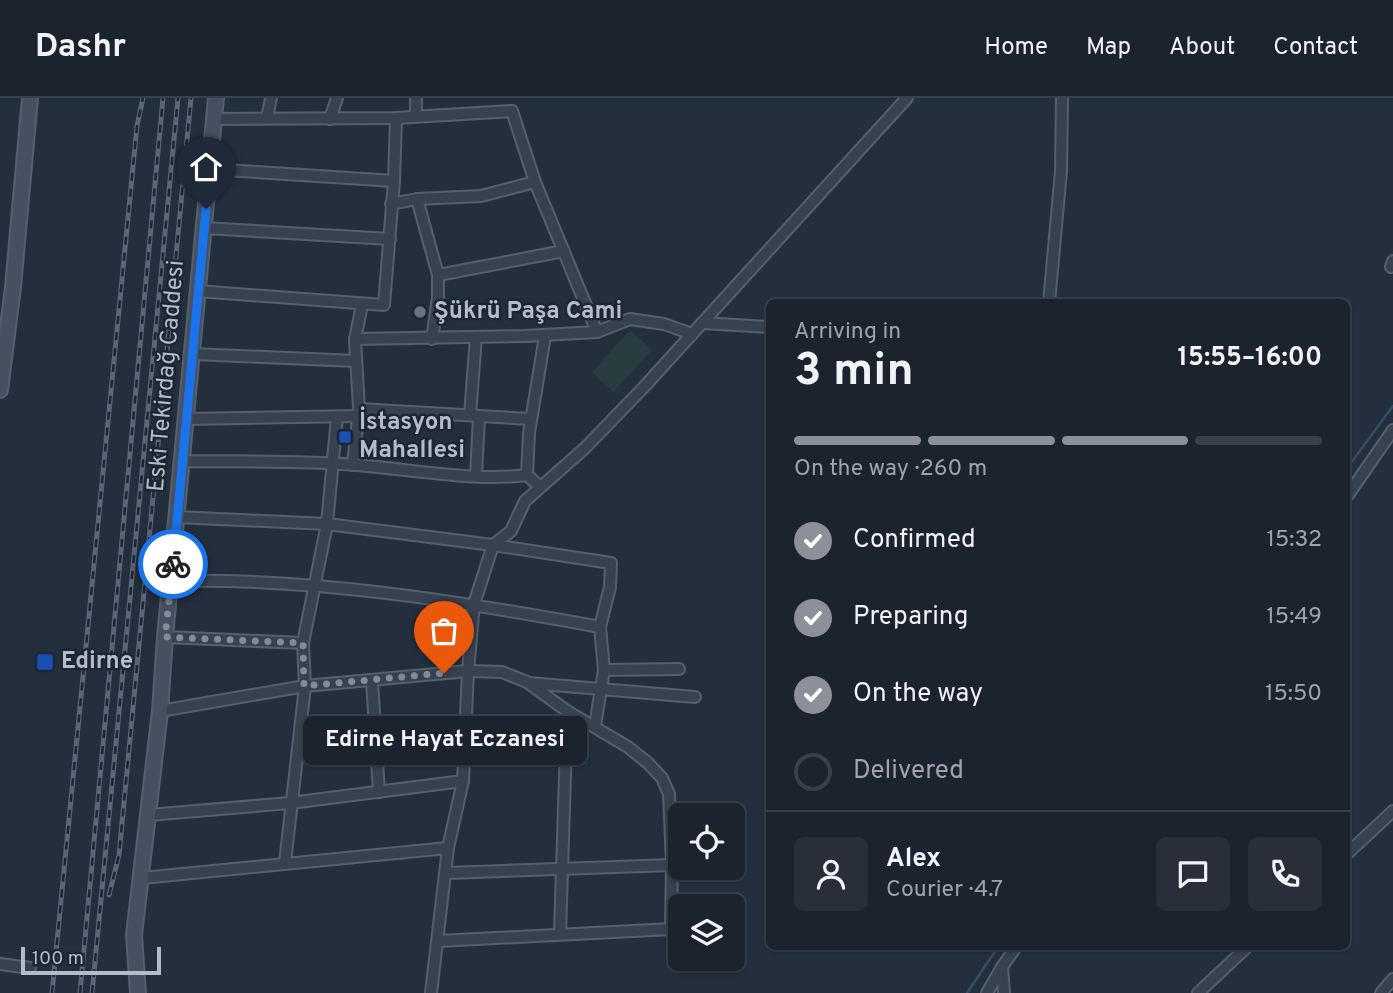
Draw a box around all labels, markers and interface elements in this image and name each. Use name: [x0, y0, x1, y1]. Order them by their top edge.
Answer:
text: Dashr: [35, 27, 126, 69]
text: Home: [984, 33, 1048, 63]
text: Map: [1086, 33, 1131, 63]
text: About: [1169, 33, 1235, 63]
text: Contact: [1273, 33, 1358, 63]
pin: [176, 137, 236, 209]
icon: home: [187, 148, 225, 186]
street label: Eski Tekirdağ Caddesi: [142, 259, 192, 493]
place label: Şükrü Paşa Cami: [434, 297, 622, 327]
marker: Şükrü Paşa Cami: [412, 304, 428, 320]
text: Arriving in: [794, 318, 901, 347]
text: 15:55–16:00: [1178, 342, 1322, 375]
text: 3 min: [794, 343, 914, 402]
place label: İstasyon Mahallesi: [359, 406, 465, 466]
marker: İstasyon Mahallesi: [337, 429, 353, 445]
text: On the way · 260 m: [794, 455, 987, 484]
icon: check: [794, 522, 832, 560]
text: Confirmed: [853, 524, 976, 557]
text: 15:32: [1267, 526, 1322, 555]
courier: [138, 529, 208, 599]
icon: bike: [154, 545, 192, 583]
icon: check: [794, 599, 832, 637]
pin: [414, 601, 474, 673]
text: Preparing: [853, 601, 968, 634]
text: 15:49: [1266, 603, 1322, 632]
icon: bag: [425, 612, 463, 650]
place label: Edirne: [61, 647, 133, 677]
marker: Edirne: [35, 652, 55, 672]
icon: check: [794, 676, 832, 714]
text: On the way: [853, 678, 983, 711]
text: 15:50: [1265, 680, 1322, 709]
callout: Edirne Hayat Eczanesi: [302, 715, 586, 764]
text: Edirne Hayat Eczanesi: [325, 726, 565, 755]
text: Delivered: [853, 755, 964, 788]
map controls: [668, 803, 745, 971]
button: locate: [668, 803, 745, 880]
button: person: [794, 837, 868, 911]
button: chat: [1156, 837, 1230, 911]
button: phone: [1248, 837, 1322, 911]
text: Alex: [886, 843, 941, 876]
text: Courier · 4.7: [886, 876, 1003, 905]
button: layers: [668, 894, 745, 971]
scale bar: [21, 944, 161, 976]
text: 100 m: [32, 947, 84, 971]

